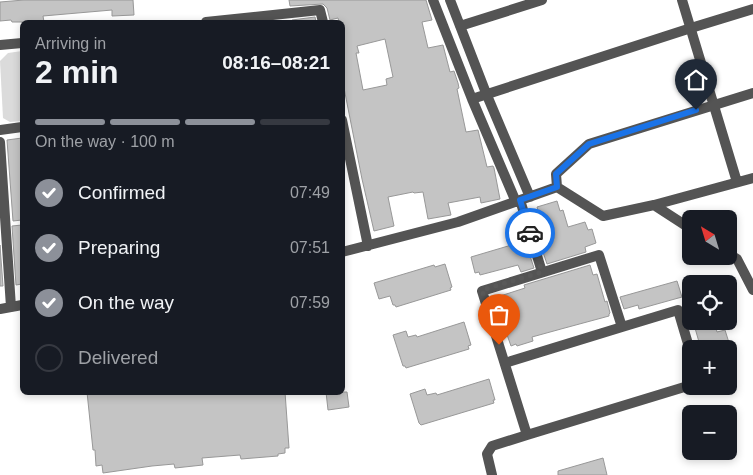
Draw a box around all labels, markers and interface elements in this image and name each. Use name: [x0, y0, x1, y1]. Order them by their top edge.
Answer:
text: Arriving in: [35, 35, 106, 52]
text: 08:16–08:21: [222, 52, 330, 73]
text: 2 min: [35, 54, 119, 90]
pin: [675, 59, 717, 110]
icon: home: [682, 66, 710, 94]
text: On the way · 100 m: [35, 133, 175, 150]
icon: check: [35, 179, 63, 207]
text: Confirmed: [78, 182, 166, 203]
text: 07:49: [290, 184, 330, 201]
courier: [505, 208, 555, 258]
north arrow: [682, 210, 738, 265]
map controls: [682, 210, 737, 460]
icon: car: [516, 219, 544, 247]
icon: check: [35, 234, 63, 262]
text: Preparing: [78, 237, 160, 258]
text: 07:51: [290, 239, 330, 256]
button: locate: [682, 275, 737, 330]
icon: check: [35, 289, 63, 317]
text: On the way: [78, 292, 174, 313]
text: 07:59: [290, 294, 330, 311]
pin: [478, 294, 520, 345]
icon: bag: [485, 301, 513, 329]
button: +: [682, 340, 737, 395]
text: Delivered: [78, 347, 158, 368]
button: −: [682, 405, 737, 460]

